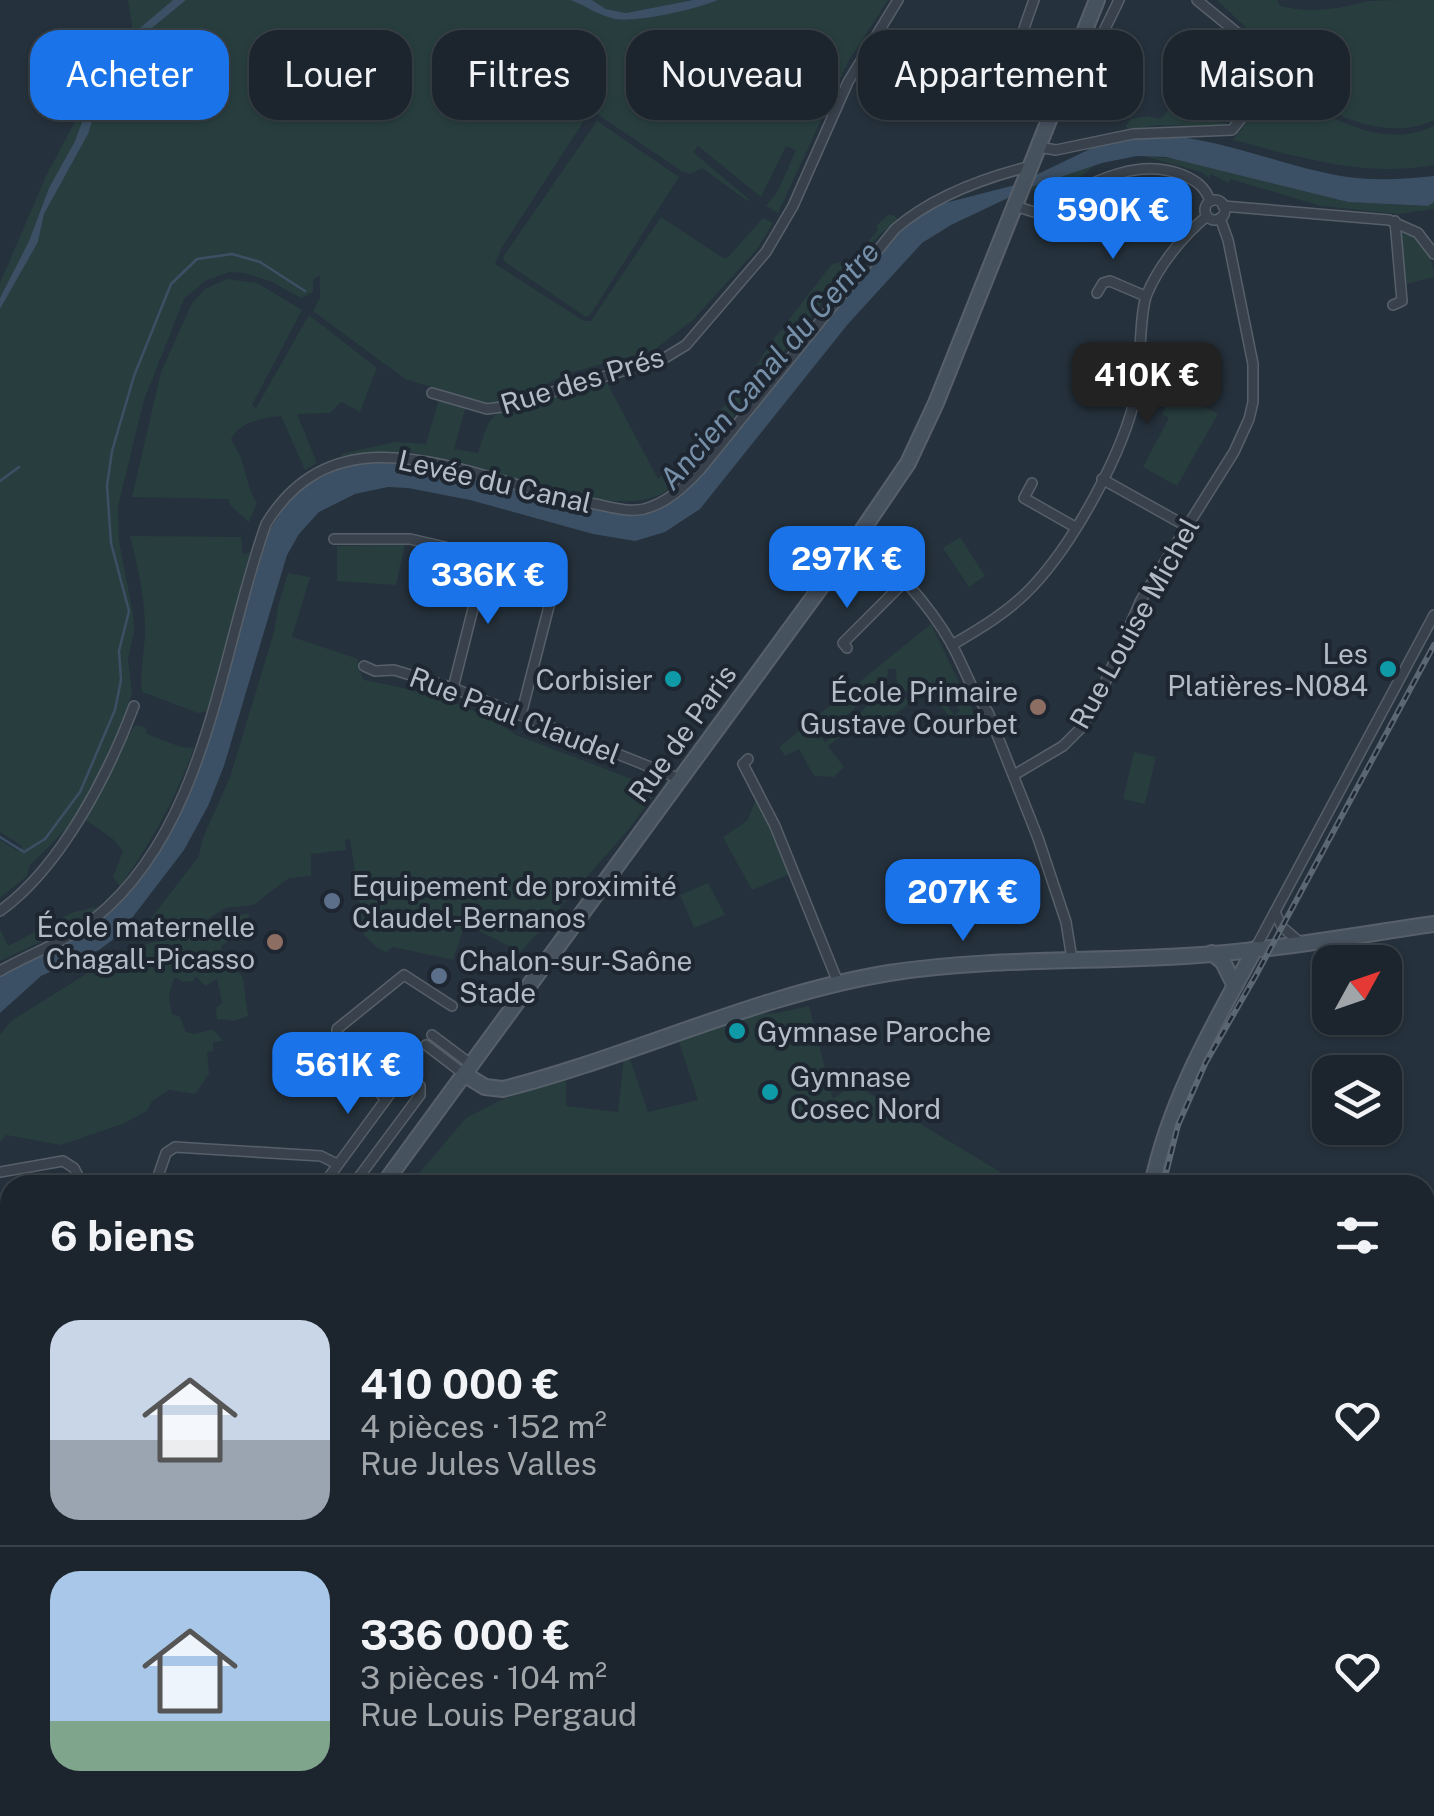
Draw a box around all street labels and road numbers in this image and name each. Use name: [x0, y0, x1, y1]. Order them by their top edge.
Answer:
street label: Rue des Prés: [496, 340, 668, 420]
street label: Levée du Canal: [395, 443, 595, 519]
street label: Rue Louise Michel: [1062, 512, 1206, 734]
street label: Rue de Paris: [621, 658, 743, 808]
street label: Rue Paul Claudel: [405, 660, 625, 770]

